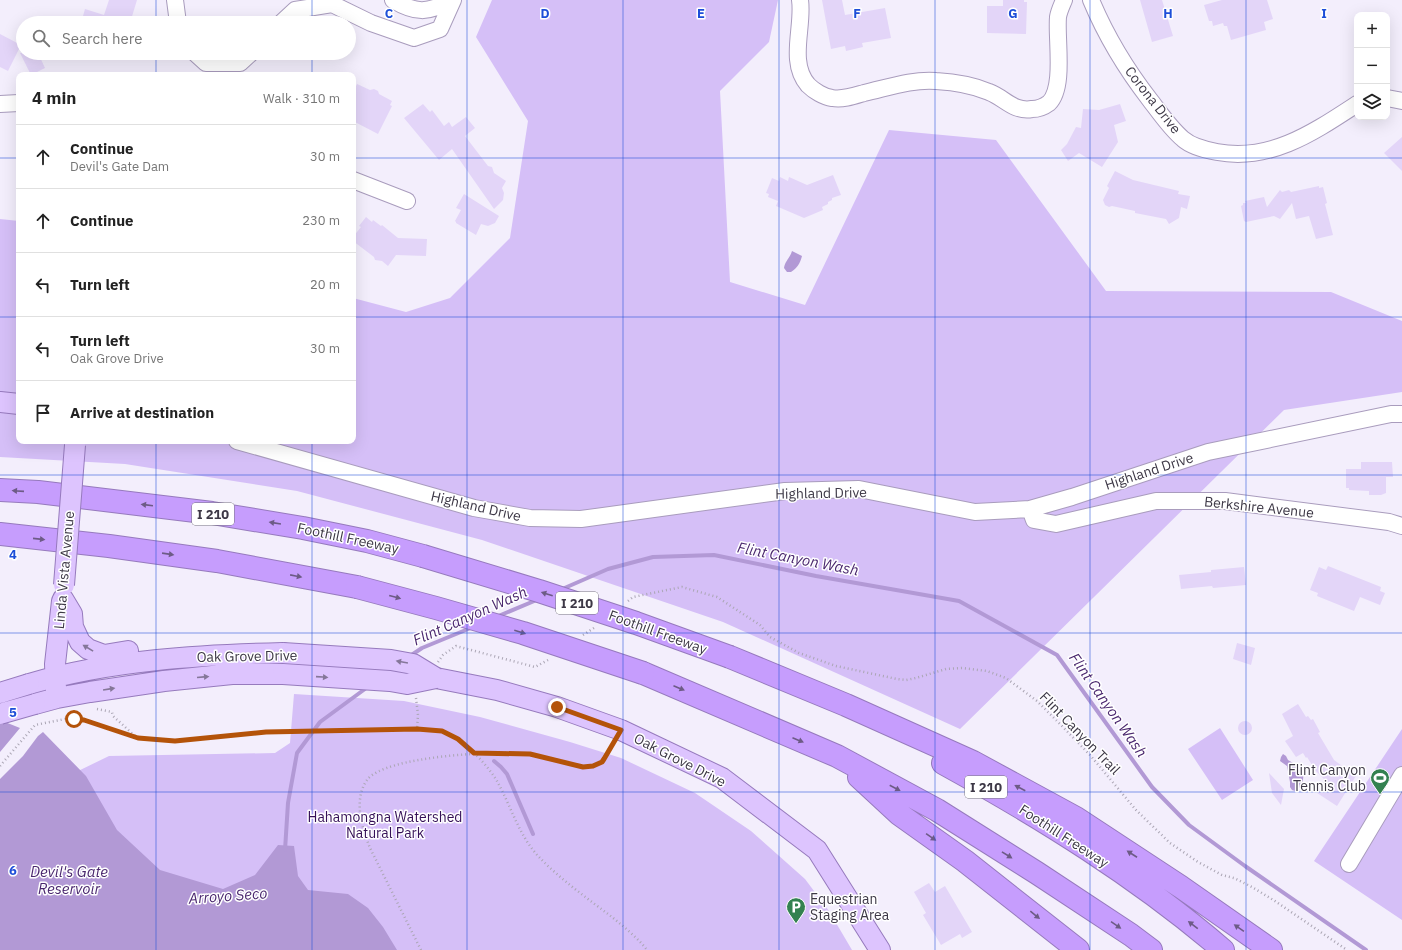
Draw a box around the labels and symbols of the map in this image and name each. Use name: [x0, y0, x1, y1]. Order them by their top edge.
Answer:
text: C: [385, 5, 394, 22]
text: D: [540, 5, 550, 22]
text: E: [697, 5, 705, 22]
text: F: [853, 5, 861, 22]
text: G: [1008, 5, 1018, 22]
text: H: [1163, 5, 1173, 22]
text: I: [1321, 5, 1327, 22]
street label: Corona Drive: [1121, 63, 1185, 138]
street label: Highland Drive: [1103, 448, 1196, 494]
street label: Highland Drive: [775, 483, 867, 503]
one-way arrow: [12, 487, 24, 494]
street label: Highland Drive: [429, 487, 523, 525]
street label: Berkshire Avenue: [1203, 492, 1315, 522]
one-way arrow: [141, 502, 153, 509]
road number: I 210: [192, 503, 234, 525]
street label: Linda Vista Avenue: [50, 510, 78, 630]
street label: Foothill Freeway: [296, 518, 400, 558]
one-way arrow: [269, 520, 282, 526]
one-way arrow: [33, 535, 45, 542]
water label: Flint Canyon Wash: [736, 537, 860, 580]
text: 4: [9, 546, 17, 563]
one-way arrow: [162, 551, 174, 557]
one-way arrow: [290, 573, 302, 579]
water label: Flint Canyon Wash: [410, 582, 530, 649]
one-way arrow: [541, 590, 553, 596]
road number: I 210: [556, 592, 598, 614]
one-way arrow: [389, 594, 401, 600]
street label: Foothill Freeway: [606, 606, 710, 658]
one-way arrow: [514, 629, 526, 635]
one-way arrow: [83, 644, 94, 651]
street label: Oak Grove Drive: [196, 646, 298, 666]
water label: Flint Canyon Wash: [1065, 649, 1152, 761]
one-way arrow: [395, 659, 408, 665]
one-way arrow: [316, 673, 328, 680]
one-way arrow: [197, 674, 209, 680]
one-way arrow: [103, 686, 115, 692]
one-way arrow: [673, 686, 685, 692]
street label: Flint Canyon Trail: [1036, 688, 1124, 778]
route end: [548, 698, 566, 716]
text: 5: [9, 704, 17, 721]
route start: [65, 710, 83, 728]
street label: Oak Grove Drive: [631, 729, 729, 791]
one-way arrow: [793, 737, 805, 743]
place label: Flint Canyon Tennis Club: [1288, 761, 1366, 795]
sports icon: Flint Canyon Tennis Club: [1369, 767, 1391, 795]
road number: I 210: [965, 776, 1007, 798]
one-way arrow: [890, 784, 901, 791]
one-way arrow: [1015, 784, 1026, 791]
street label: Foothill Freeway: [1016, 800, 1112, 872]
park label: Hahamongna Watershed Natural Park: [307, 808, 463, 842]
one-way arrow: [926, 833, 936, 841]
one-way arrow: [1127, 850, 1137, 858]
one-way arrow: [1001, 851, 1013, 858]
text: 6: [9, 862, 17, 879]
water label: Devil's Gate Reservoir: [30, 862, 108, 898]
water label: Arroyo Seco: [187, 883, 268, 908]
place label: Equestrian Staging Area: [810, 890, 890, 924]
parking icon: Equestrian Staging Area: [785, 896, 807, 924]
one-way arrow: [1029, 911, 1040, 920]
one-way arrow: [1111, 921, 1121, 929]
one-way arrow: [1187, 921, 1198, 930]
one-way arrow: [1234, 924, 1245, 932]

